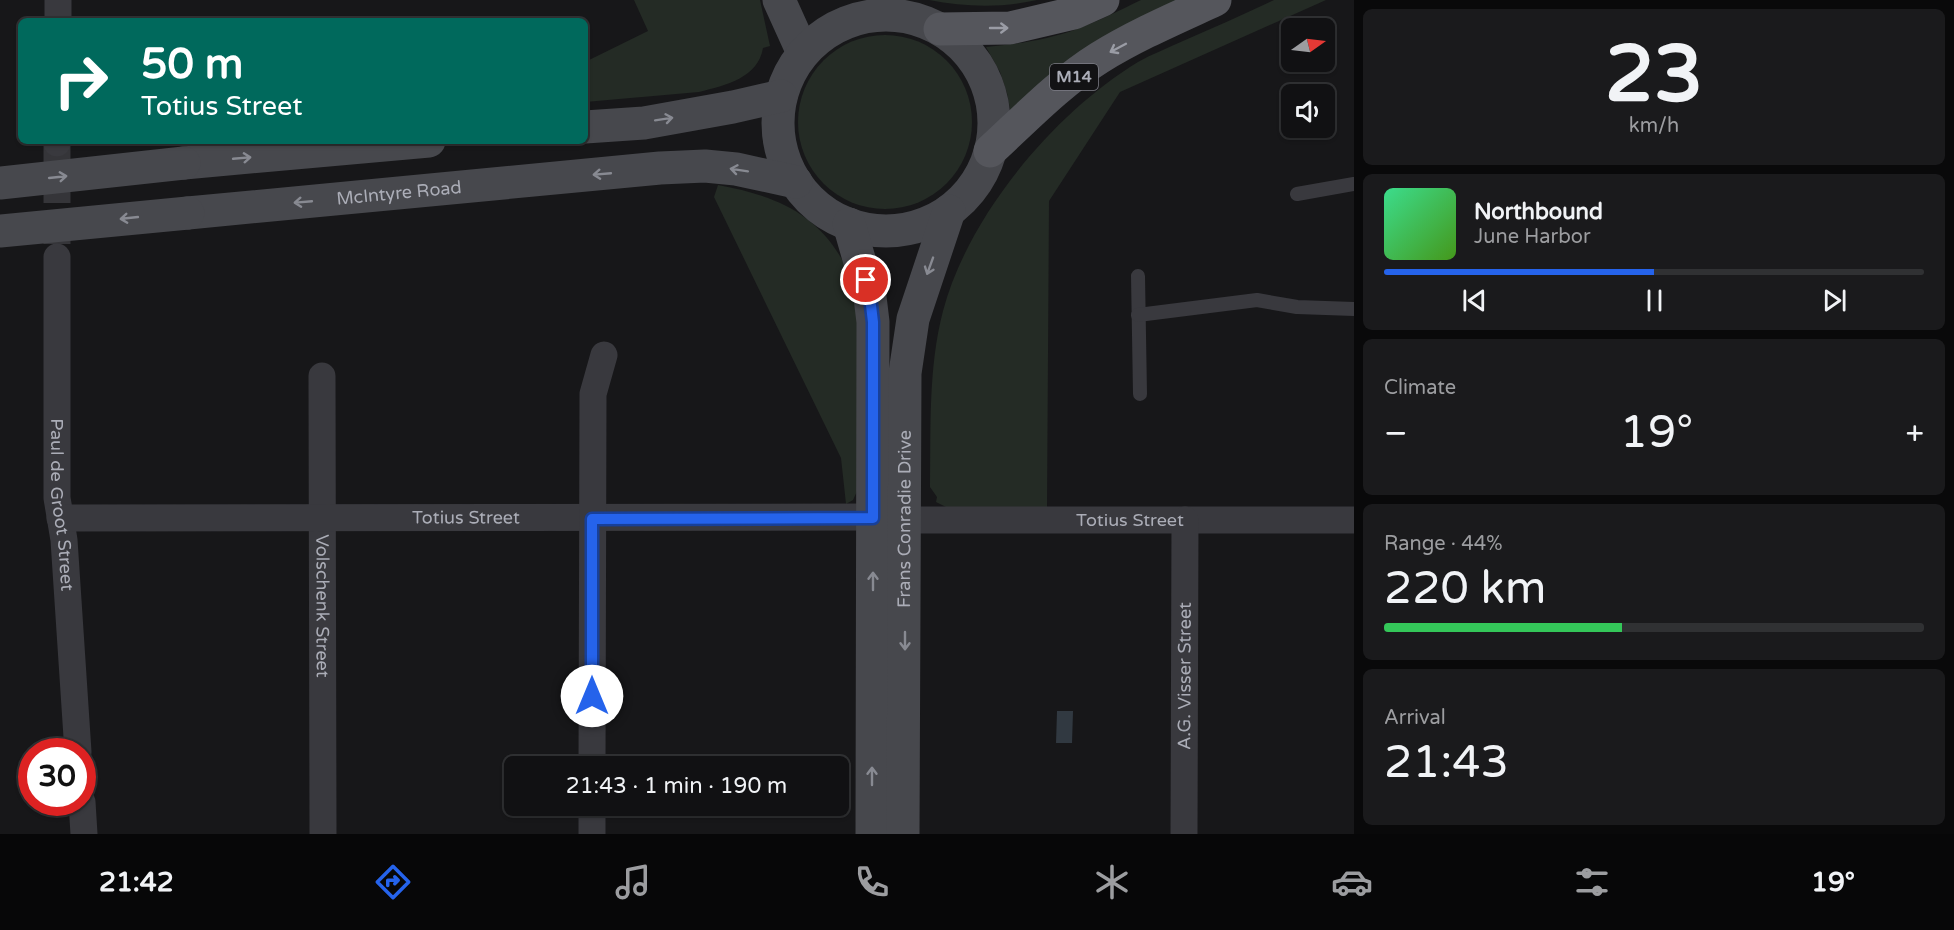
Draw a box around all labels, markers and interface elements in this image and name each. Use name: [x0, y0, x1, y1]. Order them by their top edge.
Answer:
north arrow: [1281, 18, 1335, 72]
map controls: [1281, 18, 1335, 138]
one-way arrow: [988, 22, 1008, 34]
text: 23: [1605, 28, 1703, 122]
text: 50 m: [141, 39, 243, 90]
icon: right: [42, 42, 120, 120]
one-way arrow: [1110, 43, 1128, 54]
road number: M14: [1050, 64, 1098, 90]
button: sound: [1281, 84, 1335, 138]
text: Totius Street: [141, 90, 303, 123]
one-way arrow: [654, 114, 673, 125]
text: km/h: [1629, 114, 1679, 138]
one-way arrow: [232, 152, 252, 163]
one-way arrow: [729, 164, 749, 175]
one-way arrow: [592, 169, 612, 180]
one-way arrow: [48, 171, 68, 182]
street label: McIntyre Road: [335, 176, 463, 210]
one-way arrow: [294, 197, 314, 208]
text: Northbound: [1474, 199, 1603, 225]
one-way arrow: [120, 213, 140, 224]
text: June Harbor: [1474, 225, 1591, 249]
pin: [840, 254, 891, 305]
one-way arrow: [923, 256, 934, 274]
icon: arrive: [849, 263, 882, 296]
icon: previous: [1458, 284, 1491, 317]
icon: pause: [1638, 284, 1671, 317]
icon: next: [1818, 284, 1851, 317]
text: Climate: [1384, 376, 1456, 400]
text: 19°: [1620, 406, 1693, 460]
text: −: [1384, 414, 1408, 453]
text: +: [1905, 414, 1924, 453]
street label: Paul de Groot Street: [46, 418, 78, 592]
street label: Frans Conradie Drive: [893, 430, 916, 608]
street label: Totius Street: [412, 506, 520, 529]
street label: Totius Street: [1076, 509, 1184, 531]
text: Range · 44%: [1384, 532, 1503, 556]
street label: Volschenk Street: [311, 534, 334, 678]
text: 220 km: [1384, 562, 1546, 616]
one-way arrow: [867, 571, 879, 591]
street label: A.G. Visser Street: [1173, 602, 1196, 750]
one-way arrow: [899, 631, 911, 651]
position arrow: [560, 664, 624, 728]
text: Arrival: [1384, 706, 1446, 730]
text: 21:43: [1384, 736, 1509, 790]
speed limit sign: 30: [18, 738, 96, 816]
one-way arrow: [866, 766, 878, 786]
text: 21:43 · 1 min · 190 m: [566, 773, 787, 799]
icon: directions: [372, 861, 414, 903]
icon: music: [612, 861, 654, 903]
icon: phone: [851, 861, 893, 903]
icon: climate: [1091, 861, 1133, 903]
icon: car: [1331, 861, 1373, 903]
icon: filters: [1571, 861, 1613, 903]
text: 21:42: [99, 866, 174, 899]
text: 19°: [1811, 866, 1855, 899]

